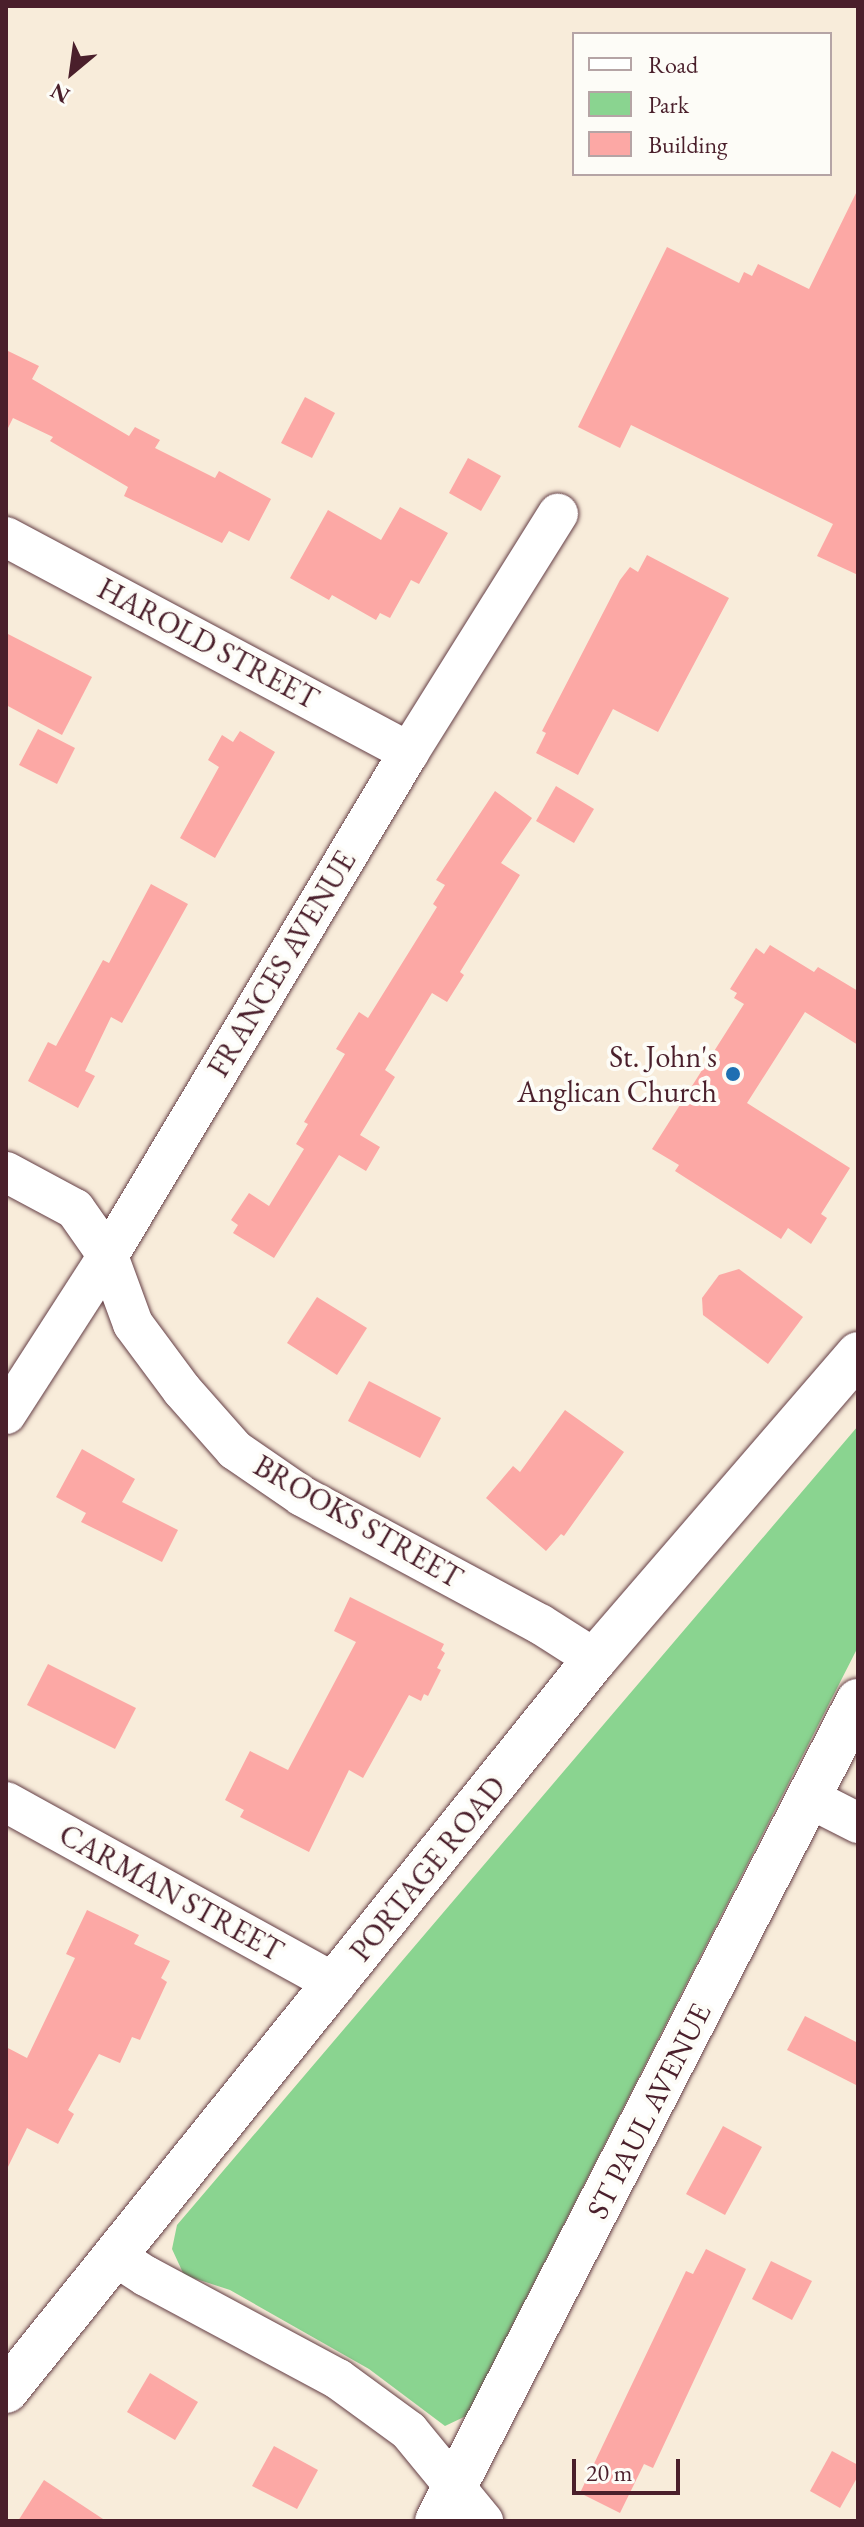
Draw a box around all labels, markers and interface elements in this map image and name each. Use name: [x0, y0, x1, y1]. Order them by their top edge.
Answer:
north arrow: [32, 32, 112, 112]
legend: [572, 32, 832, 176]
text: Road: [648, 49, 698, 80]
text: N: [45, 76, 75, 110]
text: Park: [648, 89, 689, 120]
text: Building: [648, 129, 728, 160]
street label: HAROLD STREET: [91, 571, 325, 717]
street label: FRANCES AVENUE: [200, 845, 364, 1083]
place label: St. John's Anglican Church: [517, 1039, 717, 1110]
marker: St. John's Anglican Church: [724, 1065, 742, 1083]
street label: BROOKS STREET: [247, 1448, 469, 1596]
street label: PORTAGE ROAD: [343, 1770, 513, 1968]
street label: CARMAN STREET: [53, 1817, 289, 1969]
street label: ST PAUL AVENUE: [579, 1997, 719, 2225]
scale bar: [576, 2443, 684, 2493]
text: 20 m: [586, 2457, 633, 2488]

